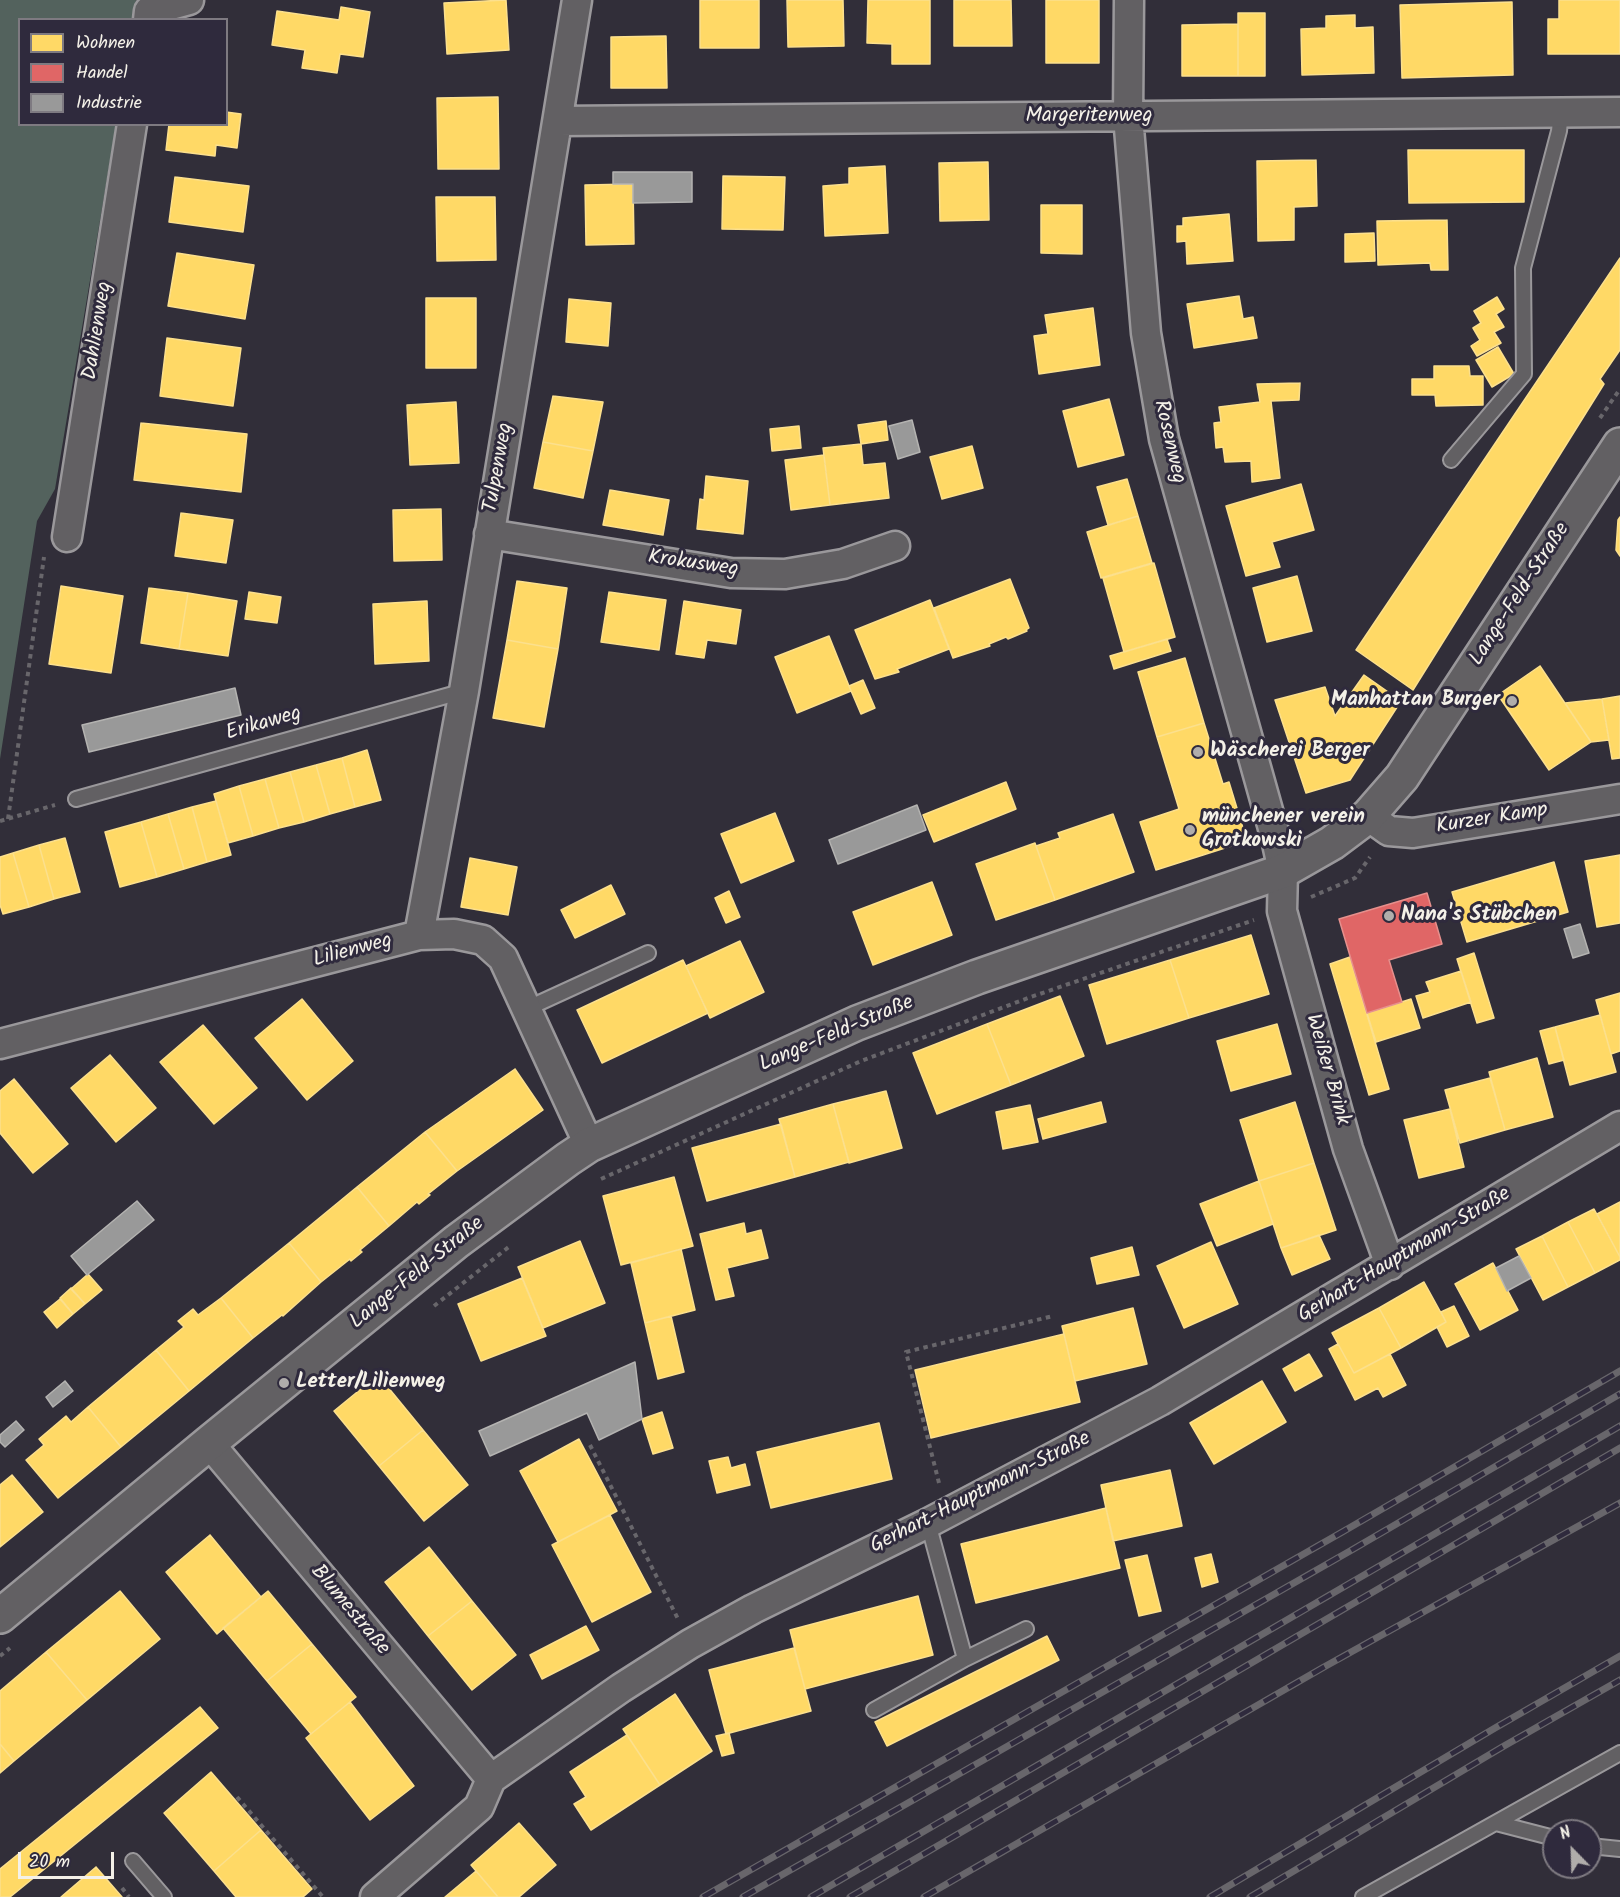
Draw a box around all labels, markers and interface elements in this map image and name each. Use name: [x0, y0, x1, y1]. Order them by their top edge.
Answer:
legend: [18, 18, 228, 126]
text: Wohnen: [76, 29, 135, 58]
text: Handel: [76, 59, 128, 88]
text: Industrie: [76, 89, 142, 118]
street label: Margeritenweg: [1025, 104, 1153, 130]
street label: Dahlienweg: [79, 280, 119, 382]
street label: Rosenweg: [1146, 398, 1190, 486]
street label: Tulpenweg: [480, 421, 520, 515]
street label: Lange-Feld-Straße: [1465, 519, 1577, 671]
street label: Krokusweg: [646, 546, 740, 584]
place label: Manhattan Burger: [1331, 688, 1500, 714]
marker: Manhattan Burger: [1505, 694, 1519, 708]
street label: Erikaweg: [223, 702, 305, 748]
place label: Wäscherei Berger: [1210, 739, 1370, 765]
marker: Wäscherei Berger: [1191, 745, 1205, 759]
street label: Kurzer Kamp: [1434, 799, 1550, 841]
place label: münchener verein Grotkowski: [1202, 805, 1365, 855]
marker: münchener verein Grotkowski: [1183, 823, 1197, 837]
place label: Nana's Stübchen: [1401, 903, 1557, 929]
marker: Nana's Stübchen: [1382, 909, 1396, 923]
street label: Lilienweg: [311, 929, 395, 975]
street label: Lange-Feld-Straße: [756, 991, 918, 1079]
street label: Weißer Brink: [1298, 1012, 1354, 1128]
street label: Gerhart-Hauptmann-Straße: [1294, 1182, 1516, 1330]
street label: Lange-Feld-Straße: [346, 1212, 490, 1336]
place label: Letter/Lilienweg: [296, 1370, 446, 1396]
marker: Letter/Lilienweg: [277, 1376, 291, 1390]
street label: Gerhart-Hauptmann-Straße: [867, 1427, 1095, 1561]
street label: Blumestraße: [304, 1561, 394, 1661]
north arrow: [1542, 1819, 1602, 1879]
text: N: [1556, 1820, 1575, 1847]
scale bar: [21, 1840, 117, 1878]
text: 20 m: [29, 1848, 70, 1877]

